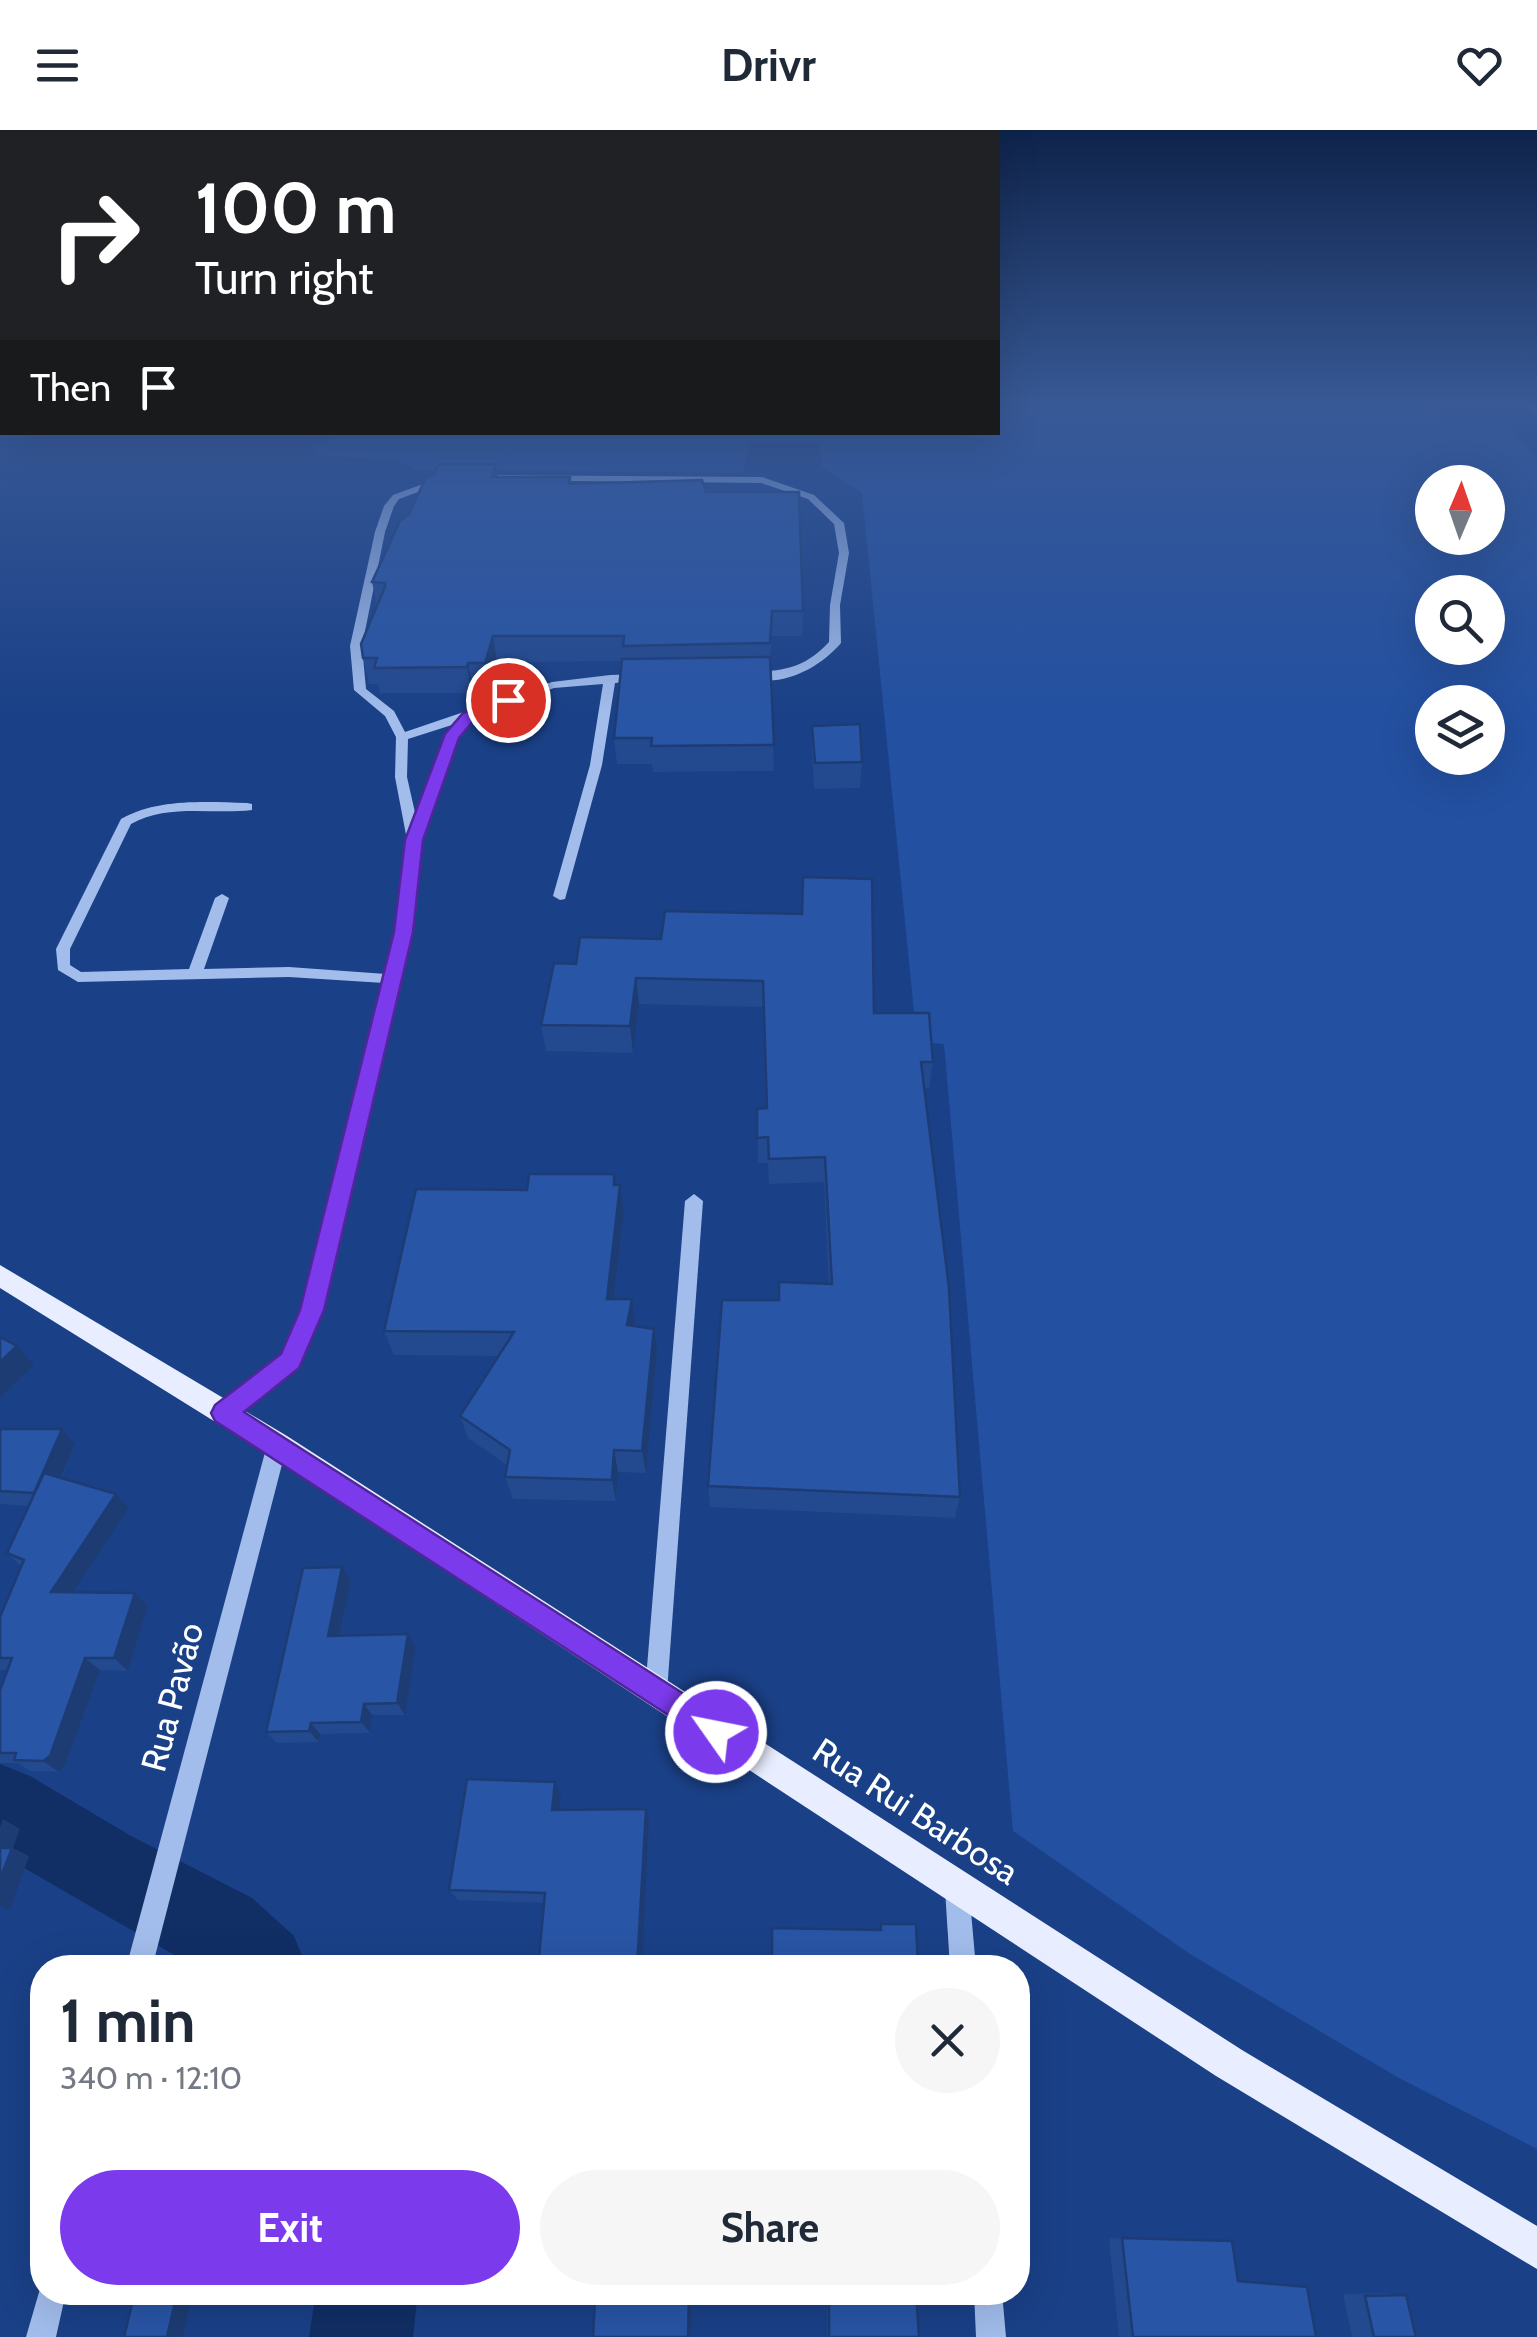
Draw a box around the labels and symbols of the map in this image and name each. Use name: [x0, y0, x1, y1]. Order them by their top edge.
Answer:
north arrow: [1415, 465, 1505, 555]
pin: [466, 658, 551, 743]
street label: Rua Pavão: [132, 1618, 212, 1776]
position arrow: [664, 1680, 768, 1784]
street label: Rua Rui Barbosa: [805, 1728, 1027, 1894]

